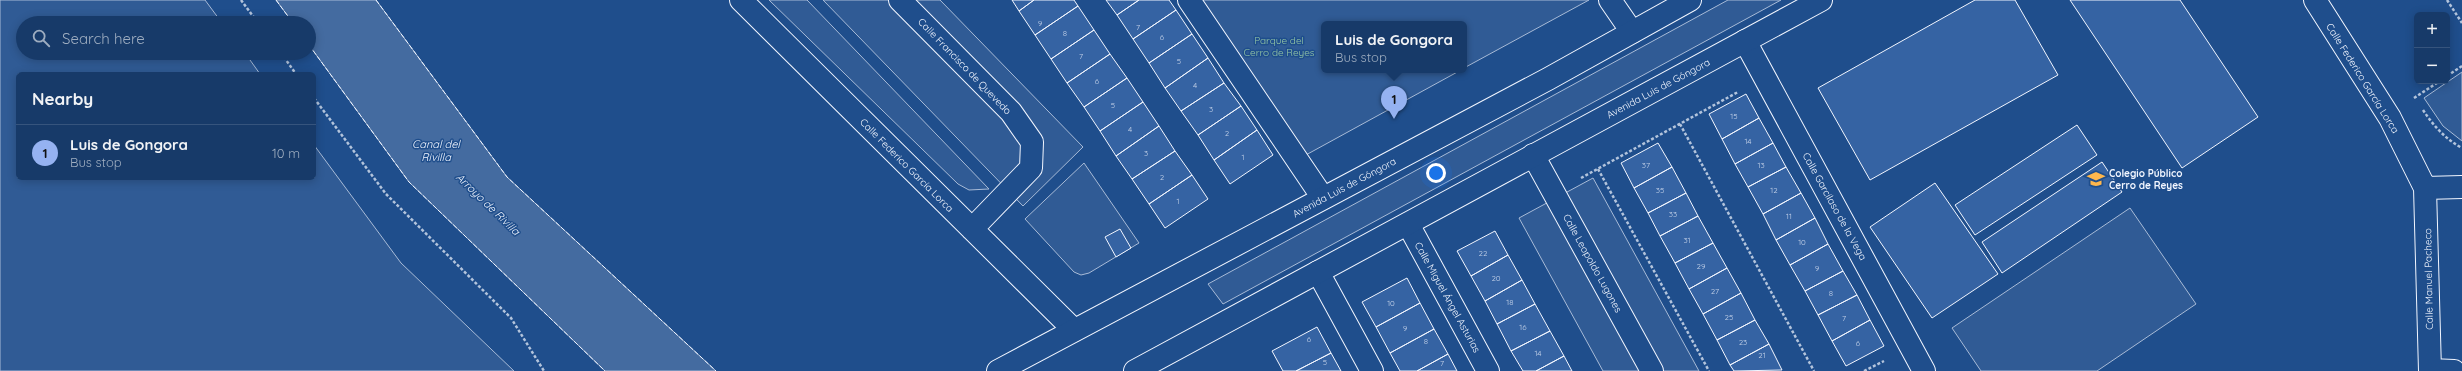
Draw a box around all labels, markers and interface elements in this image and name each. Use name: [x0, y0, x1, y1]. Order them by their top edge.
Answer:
map controls: [2414, 12, 2450, 84]
button: +: [2414, 12, 2450, 48]
street label: Calle Francisco de Quevedo: [915, 15, 1014, 117]
search box: [16, 16, 316, 60]
house number: 9: [1038, 18, 1043, 28]
popup: [1321, 21, 1467, 73]
street label: Calle Federico García Lorca: [2323, 21, 2402, 136]
house number: 7: [1136, 22, 1140, 32]
icon: search: [30, 27, 52, 49]
house number: 8: [1063, 28, 1067, 38]
text: Search here: [62, 29, 145, 48]
text: Luis de Gongora: [1335, 30, 1453, 49]
house number: 6: [1160, 32, 1165, 42]
park label: Parque del Cerro de Reyes: [1243, 34, 1315, 59]
button: −: [2414, 48, 2450, 84]
text: Bus stop: [1335, 49, 1387, 65]
house number: 7: [1079, 51, 1083, 61]
house number: 5: [1177, 56, 1181, 66]
street label: Avenida Luis de Góngora: [1604, 56, 1712, 121]
house number: 6: [1095, 76, 1100, 86]
house number: 4: [1193, 80, 1197, 90]
pin: 1: [1381, 86, 1407, 119]
text: Nearby: [32, 88, 93, 109]
house number: 5: [1111, 100, 1115, 110]
house number: 3: [1209, 104, 1213, 114]
house number: 15: [1730, 111, 1738, 121]
street label: Calle Federico García Lorca: [857, 116, 956, 215]
house number: 4: [1128, 124, 1132, 134]
house number: 2: [1225, 128, 1230, 138]
text: Luis de Gongora: [70, 135, 188, 154]
house number: 14: [1744, 136, 1752, 146]
water label: Canal del Rivilla: [412, 137, 461, 164]
text: 1: [42, 145, 48, 161]
text: 10 m: [272, 145, 300, 161]
house number: 3: [1144, 148, 1148, 158]
street label: Calle Garcilaso de la Vega: [1799, 150, 1870, 262]
house number: 1: [1242, 152, 1245, 162]
text: Bus stop: [70, 154, 122, 170]
street label: Avenida Luis de Góngora: [1290, 155, 1398, 220]
house number: 37: [1642, 160, 1650, 170]
house number: 13: [1757, 160, 1765, 170]
your location: [1426, 163, 1446, 183]
place label: Colegio Público Cerro de Reyes: [2109, 167, 2183, 192]
school or university icon: Colegio Público Cerro de Reyes: [2086, 169, 2106, 189]
water label: Arroyo de Rivilla: [453, 170, 524, 239]
house number: 2: [1160, 172, 1165, 182]
house number: 35: [1656, 185, 1664, 195]
house number: 12: [1770, 185, 1778, 195]
house number: 1: [1177, 196, 1180, 206]
house number: 33: [1669, 209, 1677, 219]
house number: 11: [1786, 211, 1792, 221]
street label: Calle Leopoldo Lugones: [1560, 212, 1625, 315]
street label: Calle Manuel Pacheco: [2421, 228, 2436, 330]
house number: 31: [1683, 235, 1691, 245]
house number: 10: [1798, 237, 1806, 247]
street label: Calle Miguel Ángel Asturias: [1412, 240, 1484, 355]
house number: 22: [1479, 248, 1488, 258]
house number: 29: [1697, 261, 1706, 271]
house number: 9: [1815, 263, 1820, 273]
house number: 20: [1491, 273, 1501, 283]
house number: 27: [1711, 286, 1719, 296]
house number: 8: [1829, 288, 1833, 298]
house number: 18: [1506, 297, 1514, 307]
house number: 10: [1387, 298, 1395, 308]
house number: 25: [1725, 312, 1733, 322]
house number: 7: [1842, 313, 1846, 323]
house number: 16: [1519, 322, 1527, 332]
house number: 9: [1403, 323, 1408, 333]
house number: 6: [1307, 334, 1312, 344]
house number: 8: [1424, 336, 1428, 346]
house number: 23: [1739, 337, 1747, 347]
house number: 6: [1856, 338, 1861, 348]
house number: 14: [1534, 348, 1542, 358]
house number: 21: [1758, 350, 1766, 360]
house number: 5: [1323, 357, 1327, 367]
house number: 7: [1440, 358, 1444, 368]

